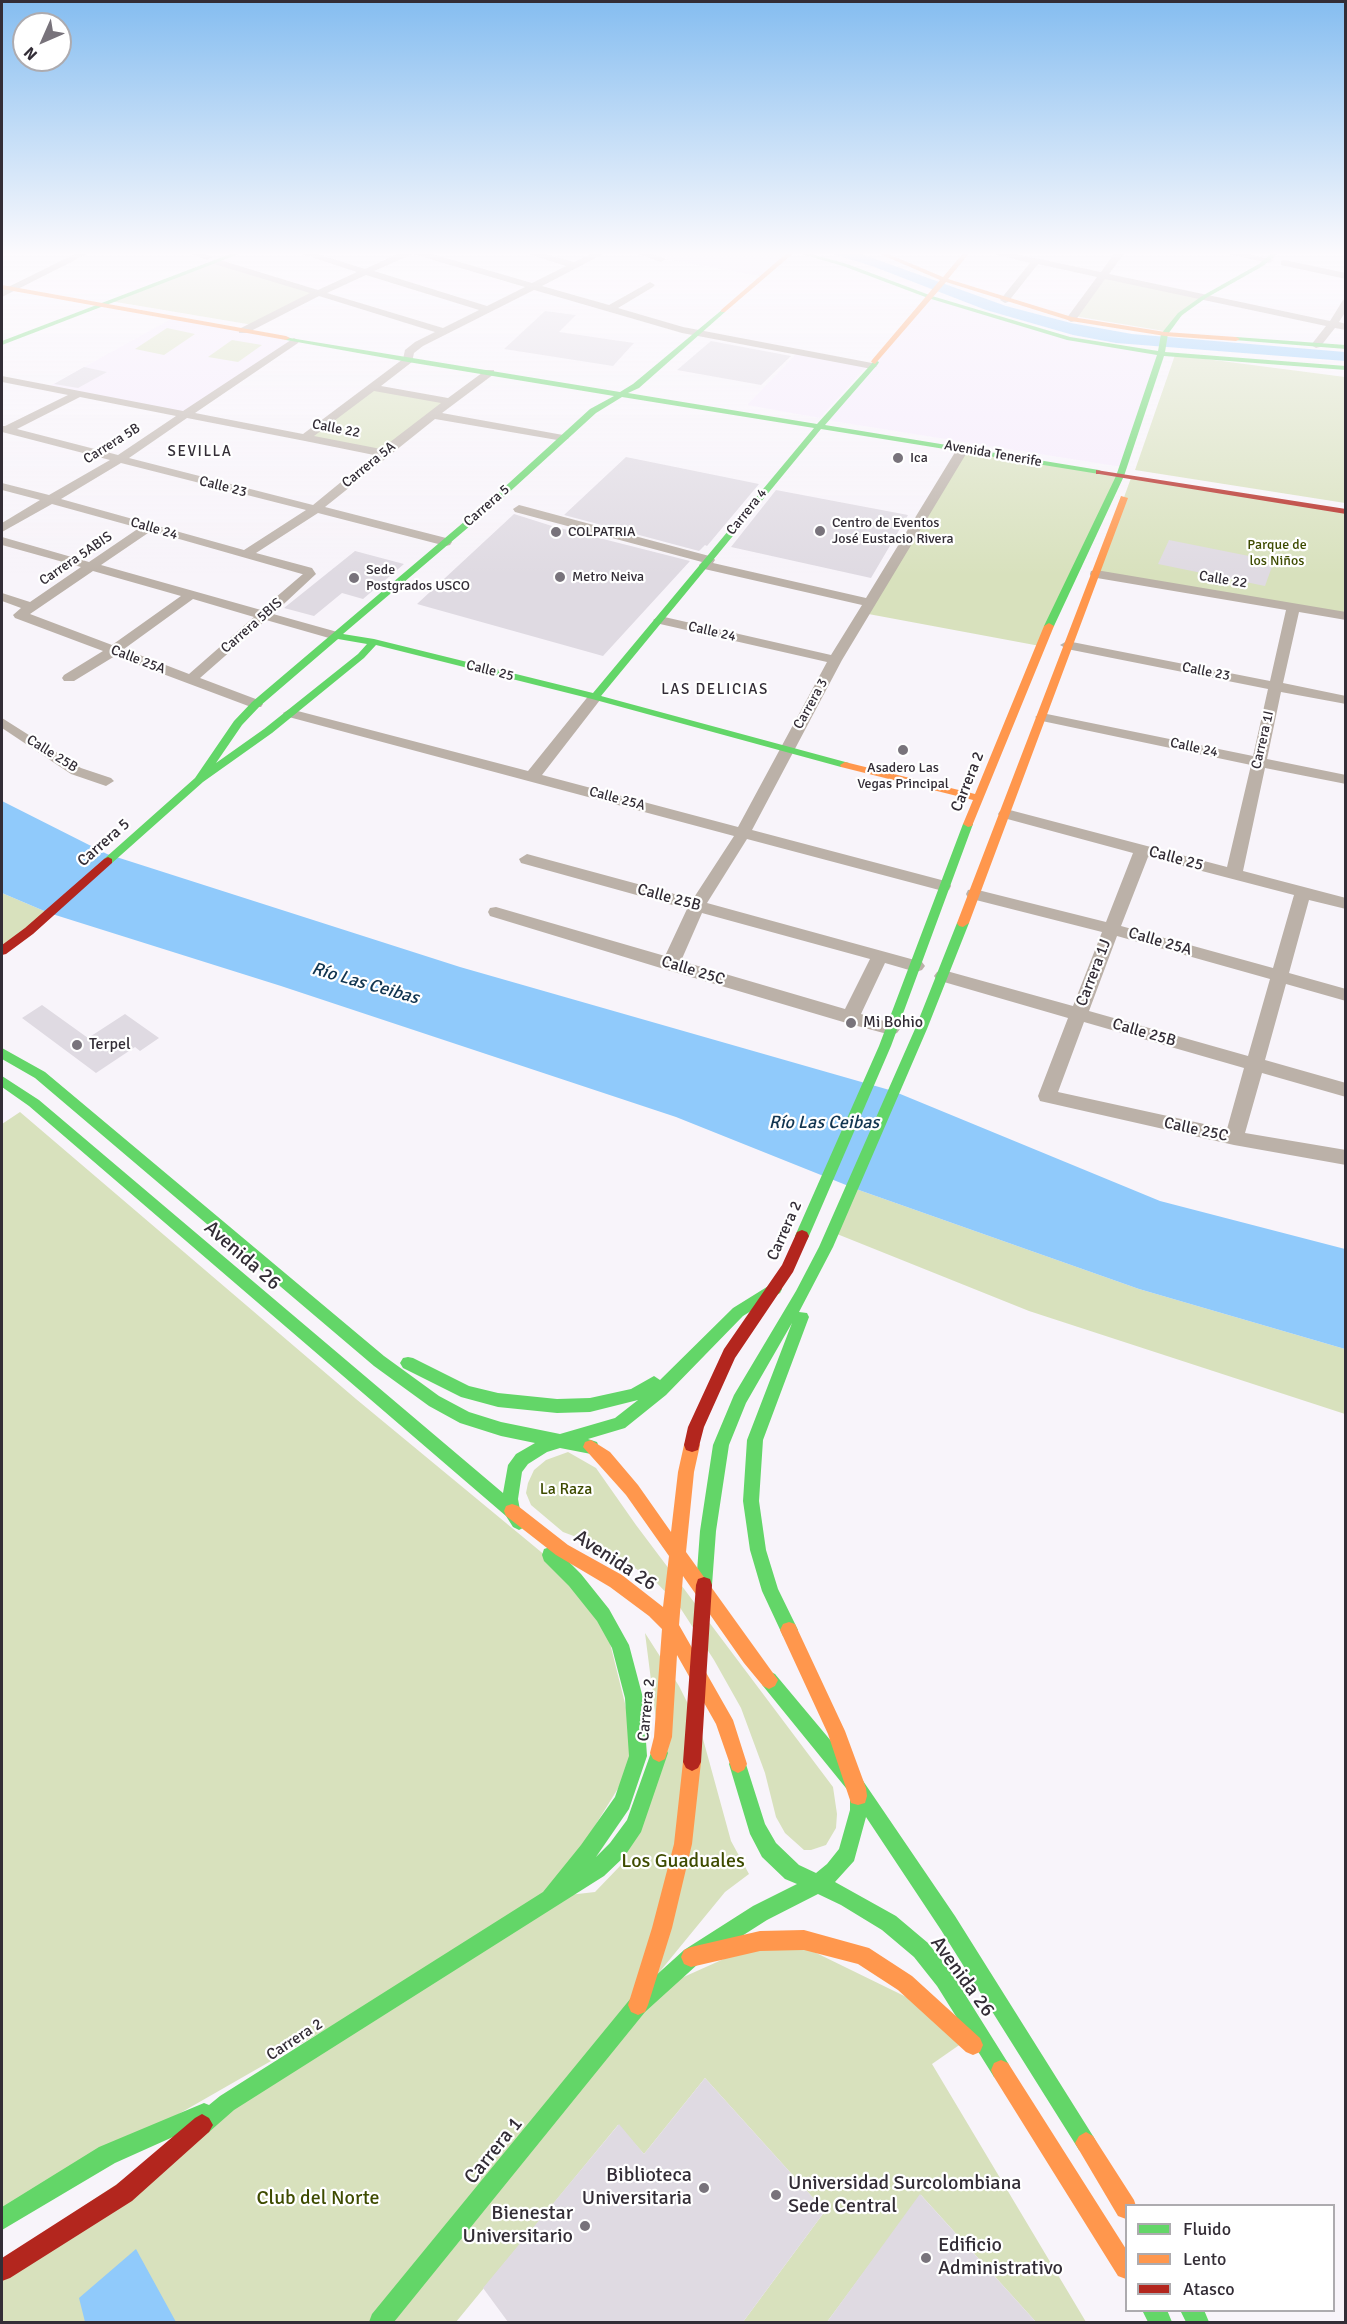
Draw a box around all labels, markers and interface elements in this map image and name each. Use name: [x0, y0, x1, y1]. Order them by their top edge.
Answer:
north arrow: [12, 12, 72, 72]
text: N: [20, 42, 42, 64]
street label: Calle 22: [311, 416, 361, 442]
street label: Carrera 5B: [81, 420, 143, 468]
street label: Avenida Tenerife: [943, 437, 1043, 471]
street label: Carrera 5A: [339, 438, 399, 492]
district label: SEVILLA: [168, 443, 232, 461]
place label: Ica: [910, 450, 928, 466]
marker: Ica: [891, 451, 905, 465]
street label: Calle 23: [197, 473, 249, 501]
street label: Carrera 5: [461, 482, 513, 530]
street label: Carrera 4: [723, 485, 771, 539]
street label: Calle 24: [128, 514, 180, 544]
place label: Centro de Eventos José Eustacio Rivera: [832, 515, 954, 548]
place label: COLPATRIA: [568, 524, 636, 540]
marker: Centro de Eventos José Eustacio Rivera: [813, 524, 827, 538]
marker: COLPATRIA: [549, 525, 563, 539]
street label: Carrera 5ABIS: [36, 528, 116, 590]
park label: Parque de los Niños: [1247, 537, 1307, 570]
place label: Sede Postgrados USCO: [366, 562, 470, 594]
street label: Calle 22: [1198, 568, 1248, 592]
place label: Metro Neiva: [572, 569, 644, 585]
marker: Metro Neiva: [553, 570, 567, 584]
marker: Sede Postgrados USCO: [347, 571, 361, 585]
street label: Carrera 5BIS: [218, 595, 286, 657]
street label: Calle 24: [686, 618, 738, 646]
street label: Calle 25A: [108, 642, 168, 678]
street label: Calle 25: [464, 657, 516, 685]
street label: Calle 23: [1181, 659, 1231, 685]
street label: Carrera 3: [790, 676, 832, 732]
district label: LAS DELICIAS: [661, 681, 769, 699]
street label: Carrera 1I: [1248, 709, 1278, 771]
street label: Calle 25B: [23, 732, 81, 776]
street label: Calle 24: [1168, 735, 1220, 761]
marker: Asadero Las Vegas Principal: [896, 743, 910, 757]
street label: Carrera 2: [947, 749, 989, 815]
place label: Asadero Las Vegas Principal: [857, 760, 949, 792]
street label: Calle 25A: [587, 783, 647, 815]
street label: Carrera 5: [74, 815, 134, 871]
street label: Calle 25: [1147, 843, 1205, 875]
street label: Calle 25B: [635, 880, 703, 916]
street label: Calle 25A: [1126, 924, 1194, 960]
street label: Carrera 1J: [1072, 937, 1116, 1009]
street label: Calle 25C: [659, 952, 727, 990]
water label: Río Las Ceibas: [309, 958, 421, 1010]
place label: Mi Bohio: [863, 1013, 923, 1033]
street label: Calle 25B: [1110, 1015, 1178, 1051]
marker: Mi Bohio: [844, 1016, 858, 1030]
place label: Terpel: [89, 1035, 131, 1055]
marker: Terpel: [70, 1038, 84, 1052]
water label: Río Las Ceibas: [769, 1112, 879, 1134]
street label: Calle 25C: [1162, 1114, 1230, 1146]
street label: Carrera 2: [763, 1198, 807, 1264]
street label: Avenida 26: [199, 1216, 285, 1296]
park label: La Raza: [540, 1480, 592, 1500]
street label: Avenida 26: [569, 1525, 661, 1597]
street label: Carrera 2: [634, 1678, 660, 1742]
park label: Los Guaduales: [621, 1850, 745, 1874]
street label: Avenida 26: [925, 1932, 999, 2022]
street label: Carrera 2: [263, 2015, 327, 2065]
street label: Carrera 1: [460, 2113, 528, 2189]
place label: Biblioteca Universitaria: [582, 2164, 692, 2211]
place label: Universidad Surcolombiana Sede Central: [788, 2172, 1021, 2219]
marker: Biblioteca Universitaria: [697, 2181, 711, 2195]
park label: Club del Norte: [256, 2187, 380, 2211]
marker: Universidad Surcolombiana Sede Central: [769, 2188, 783, 2202]
place label: Bienestar Universitario: [463, 2202, 573, 2249]
legend: [1125, 2204, 1335, 2312]
text: Fluido: [1183, 2218, 1231, 2240]
marker: Bienestar Universitario: [578, 2219, 592, 2233]
place label: Edificio Administrativo: [938, 2234, 1063, 2281]
text: Lento: [1183, 2248, 1226, 2270]
marker: Edificio Administrativo: [919, 2251, 933, 2265]
text: Atasco: [1183, 2278, 1235, 2300]

